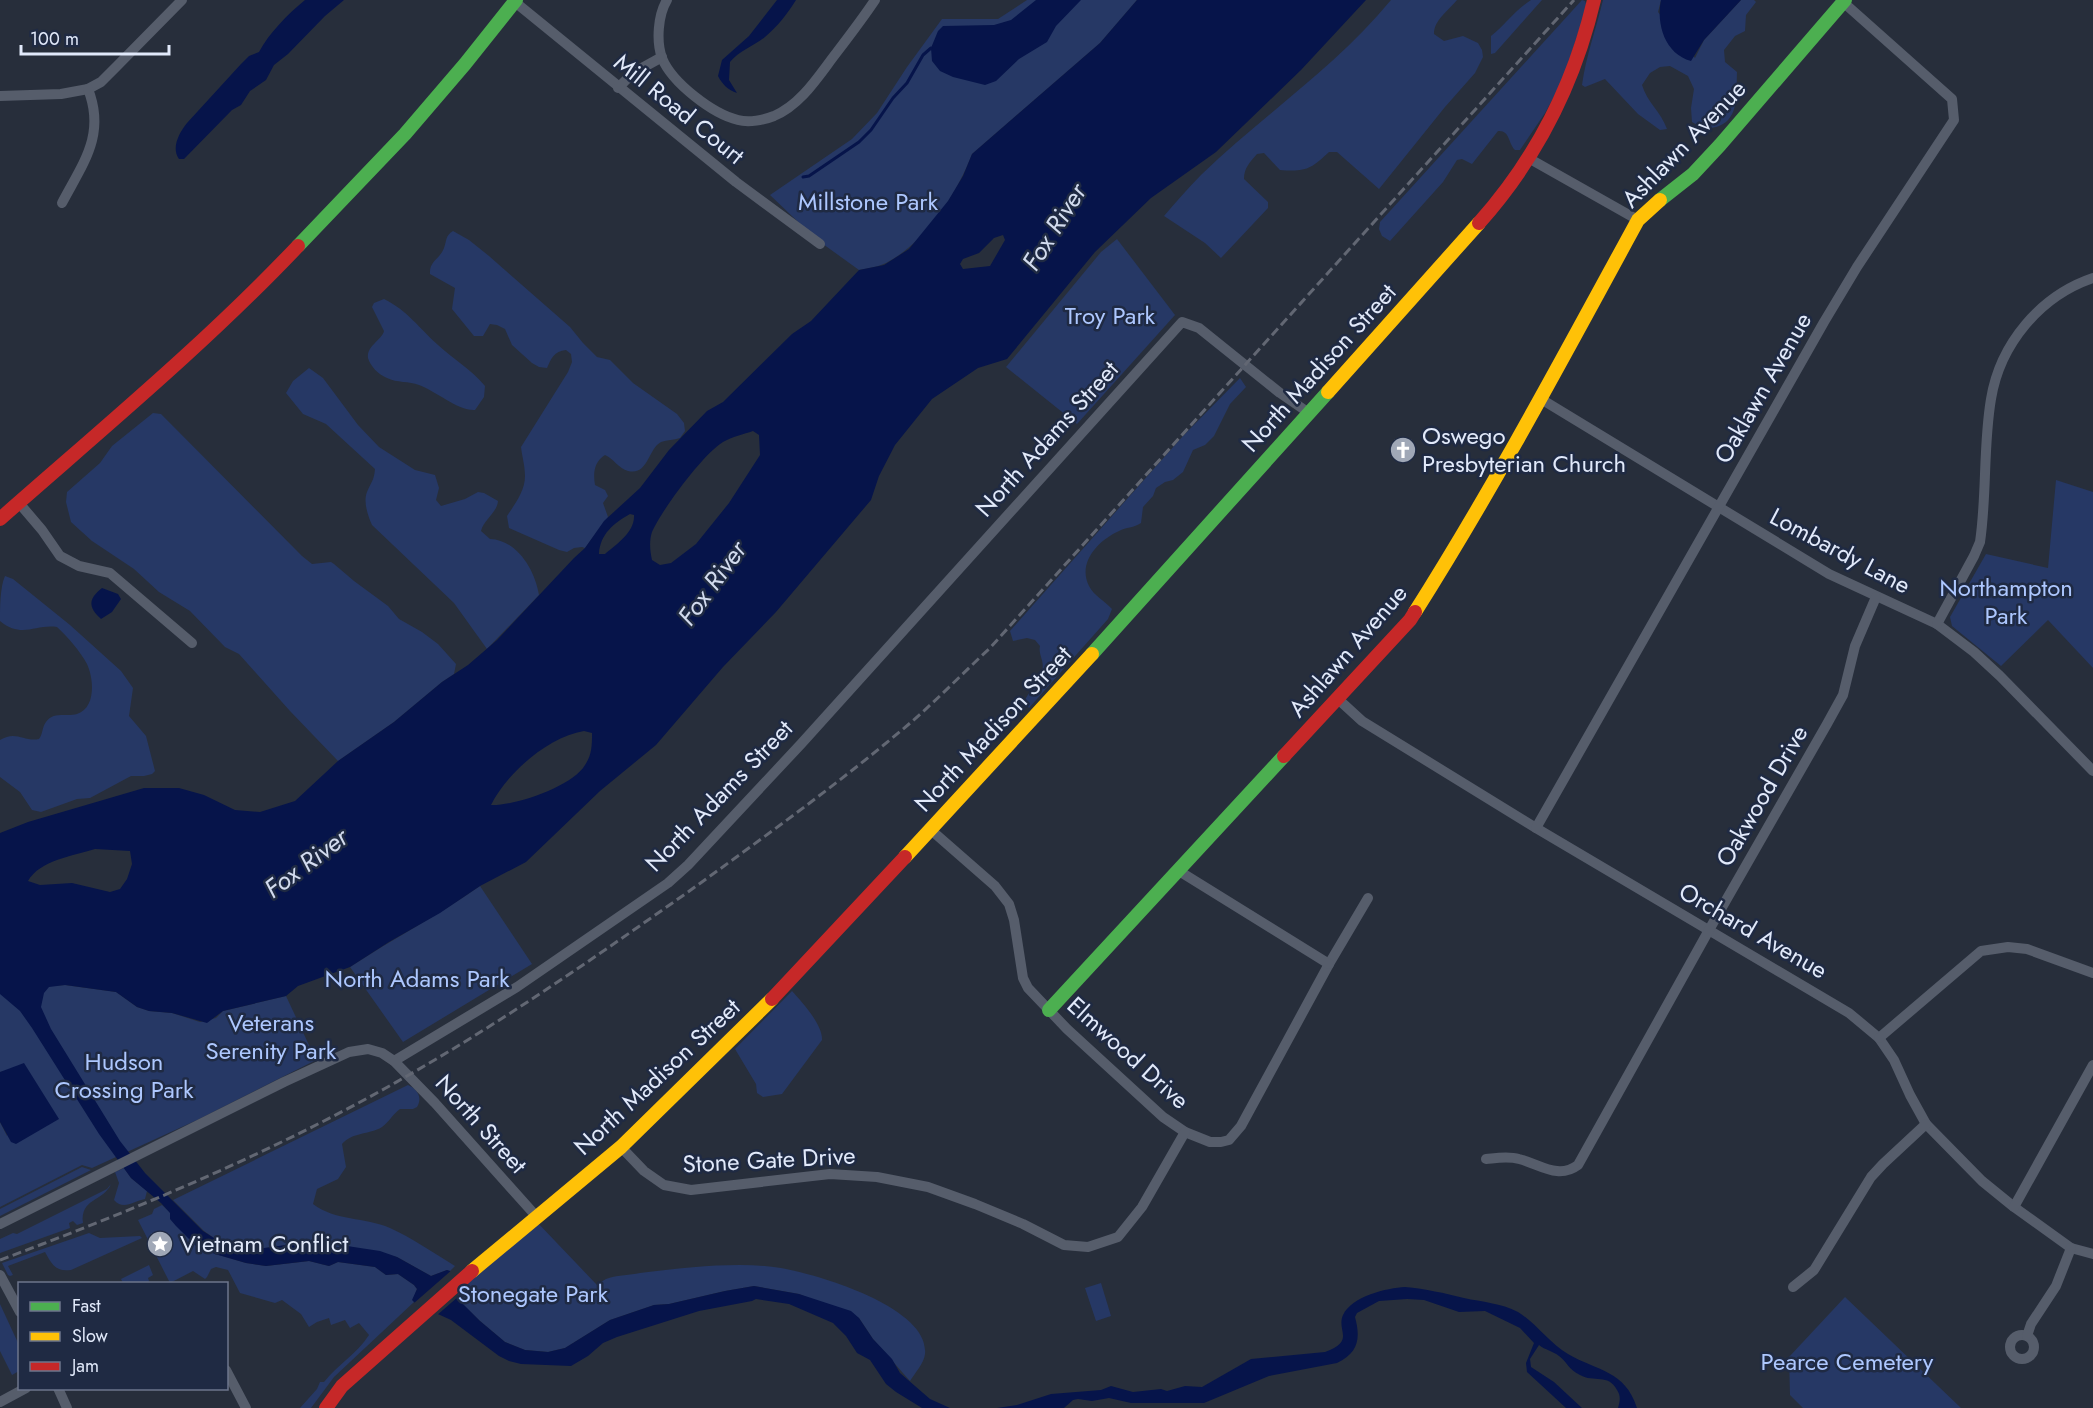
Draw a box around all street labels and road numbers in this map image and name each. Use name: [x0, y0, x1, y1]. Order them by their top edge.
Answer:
street label: Mill Road Court: [607, 45, 752, 172]
street label: Ashlawn Avenue: [1613, 72, 1754, 215]
street label: North Madison Street: [1233, 275, 1404, 460]
street label: Oaklawn Avenue: [1705, 306, 1820, 470]
street label: North Adams Street: [967, 353, 1127, 524]
street label: Lombardy Lane: [1764, 499, 1917, 602]
street label: Ashlawn Avenue: [1280, 577, 1415, 725]
street label: North Madison Street: [906, 637, 1079, 820]
street label: North Adams Street: [637, 712, 801, 880]
street label: Oakwood Drive: [1707, 719, 1816, 873]
street label: Orchard Avenue: [1672, 874, 1834, 987]
street label: Elmwood Drive: [1060, 988, 1197, 1117]
street label: North Madison Street: [566, 990, 748, 1163]
street label: North Street: [427, 1066, 536, 1181]
street label: Stone Gate Drive: [682, 1137, 856, 1182]

